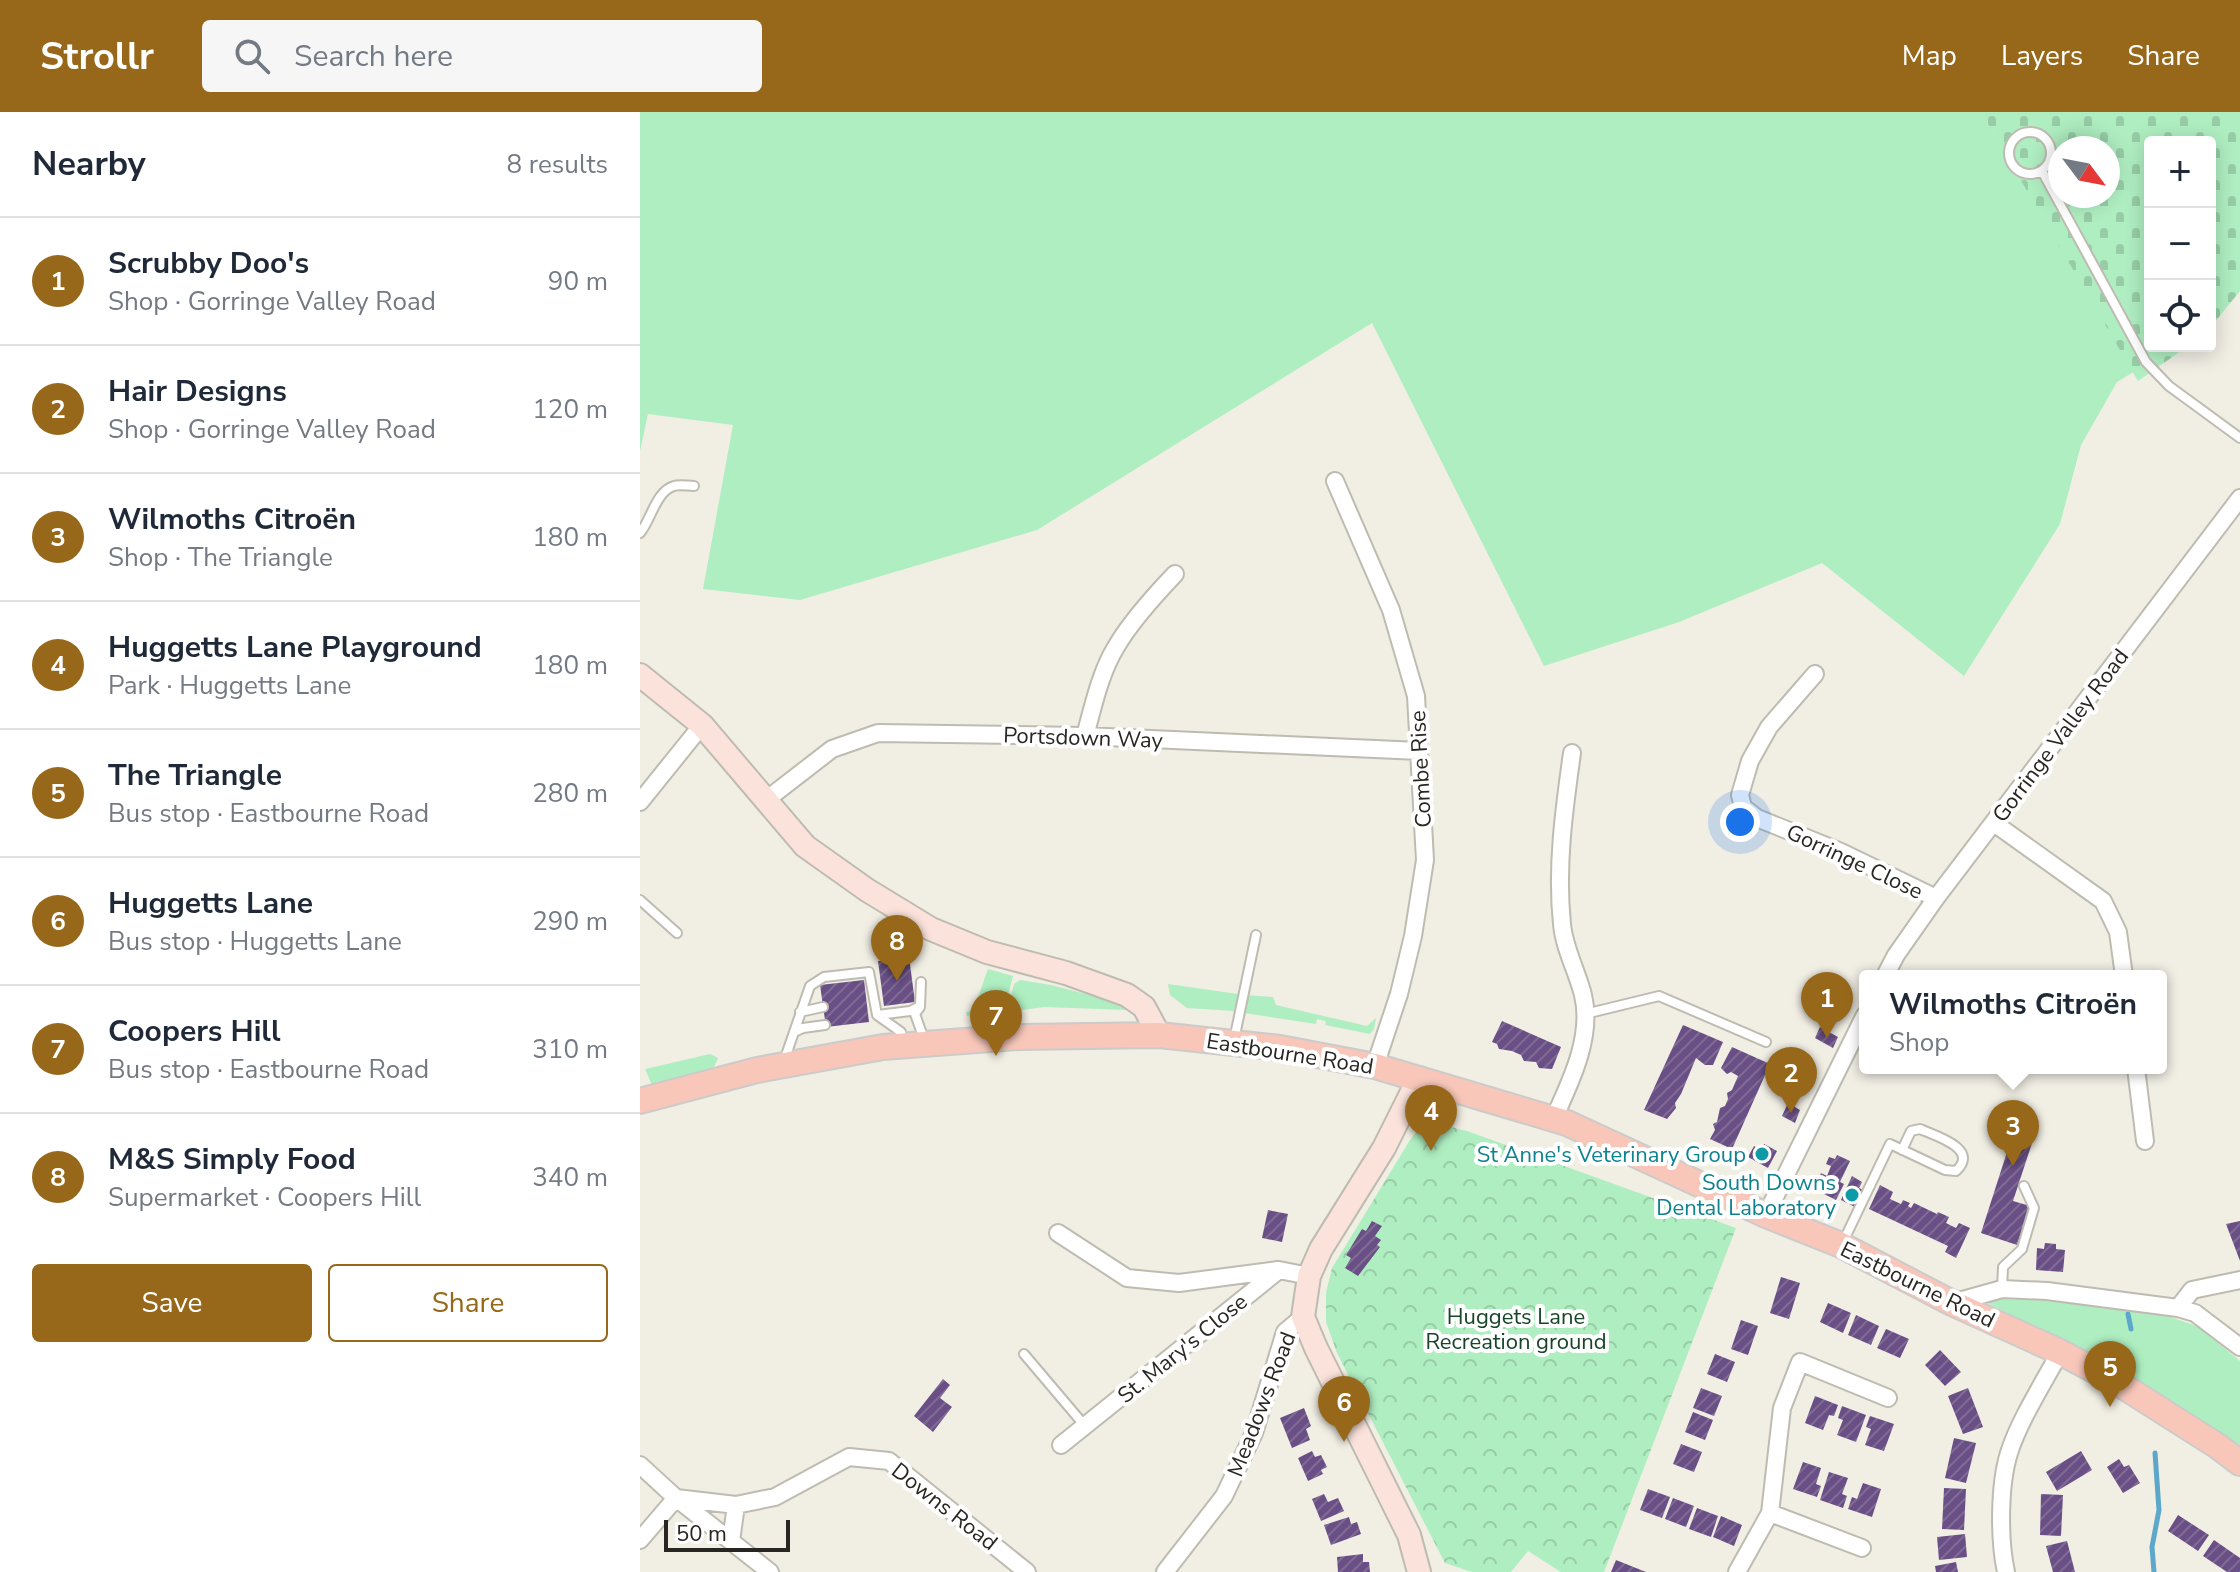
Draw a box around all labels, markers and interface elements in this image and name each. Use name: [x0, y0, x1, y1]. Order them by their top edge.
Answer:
search box: [202, 20, 762, 92]
text: Strollr: [40, 31, 154, 82]
icon: search: [230, 34, 274, 78]
text: Search here: [294, 36, 453, 77]
text: Map: [1902, 37, 1957, 75]
text: Layers: [2001, 37, 2083, 75]
text: Share: [2127, 37, 2200, 75]
north arrow: [2048, 136, 2120, 208]
map controls: [2144, 136, 2216, 352]
button: +: [2144, 136, 2216, 208]
text: Nearby: [32, 141, 146, 187]
text: 8 results: [507, 147, 608, 182]
button: −: [2144, 208, 2216, 280]
text: Scrubby Doo's: [108, 243, 309, 284]
text: 1: [50, 264, 66, 299]
text: 90 m: [548, 264, 608, 299]
button: locate: [2144, 280, 2216, 352]
text: Shop · Gorringe Valley Road: [108, 284, 436, 319]
text: Hair Designs: [108, 371, 287, 412]
text: 2: [50, 392, 66, 427]
text: 120 m: [532, 392, 608, 427]
text: Shop · Gorringe Valley Road: [108, 412, 436, 447]
text: Wilmoths Citroën: [108, 499, 356, 540]
text: 3: [50, 520, 66, 555]
text: 180 m: [532, 520, 608, 555]
text: Shop · The Triangle: [108, 540, 333, 575]
text: Huggetts Lane Playground: [108, 627, 482, 668]
street label: Gorringe Valley Road: [1986, 643, 2136, 828]
text: 4: [50, 648, 66, 683]
text: 180 m: [532, 648, 608, 683]
text: Park · Huggetts Lane: [108, 668, 351, 703]
street label: Combe Rise: [1403, 710, 1439, 828]
street label: Portsdown Way: [1003, 720, 1164, 756]
text: The Triangle: [108, 755, 282, 796]
text: 5: [50, 776, 66, 811]
text: 280 m: [532, 776, 608, 811]
text: Bus stop · Eastbourne Road: [108, 796, 429, 831]
your location: [1720, 802, 1760, 842]
street label: Gorringe Close: [1781, 817, 1928, 907]
text: Huggetts Lane: [108, 883, 313, 924]
text: 6: [50, 904, 66, 939]
text: 290 m: [532, 904, 608, 939]
pin: 8: [871, 915, 923, 981]
text: Bus stop · Huggetts Lane: [108, 924, 402, 959]
popup: [1859, 970, 2167, 1074]
pin: 1: [1801, 972, 1853, 1038]
text: Wilmoths Citroën: [1889, 984, 2137, 1025]
pin: 7: [970, 990, 1022, 1056]
text: Coopers Hill: [108, 1011, 280, 1052]
text: Shop: [1889, 1025, 1949, 1060]
street label: Eastbourne Road: [1204, 1026, 1376, 1082]
text: 7: [50, 1032, 66, 1067]
text: 310 m: [532, 1032, 608, 1067]
pin: 2: [1765, 1047, 1817, 1113]
text: Bus stop · Eastbourne Road: [108, 1052, 429, 1087]
pin: 4: [1405, 1085, 1457, 1151]
pin: 3: [1987, 1100, 2039, 1166]
text: M&S Simply Food: [108, 1139, 356, 1180]
place label: St Anne's Veterinary Group: [1477, 1140, 1746, 1170]
marker: St Anne's Veterinary Group: [1753, 1145, 1771, 1163]
text: 8: [50, 1160, 66, 1195]
text: 340 m: [532, 1160, 608, 1195]
place label: South Downs Dental Laboratory: [1656, 1168, 1837, 1223]
text: Supermarket · Coopers Hill: [108, 1180, 421, 1215]
marker: South Downs Dental Laboratory: [1843, 1186, 1861, 1204]
street label: Eastbourne Road: [1835, 1234, 2000, 1335]
button: Save: [32, 1264, 312, 1342]
button: Share: [328, 1264, 608, 1342]
street label: St. Mary's Close: [1111, 1287, 1254, 1411]
park label: Huggets Lane Recreation ground: [1425, 1302, 1607, 1357]
street label: Meadows Road: [1221, 1328, 1303, 1481]
pin: 5: [2084, 1341, 2136, 1407]
pin: 6: [1318, 1376, 1370, 1442]
street label: Downs Road: [885, 1456, 1004, 1558]
scale bar: [664, 1516, 790, 1552]
text: 50 m: [676, 1519, 727, 1549]

